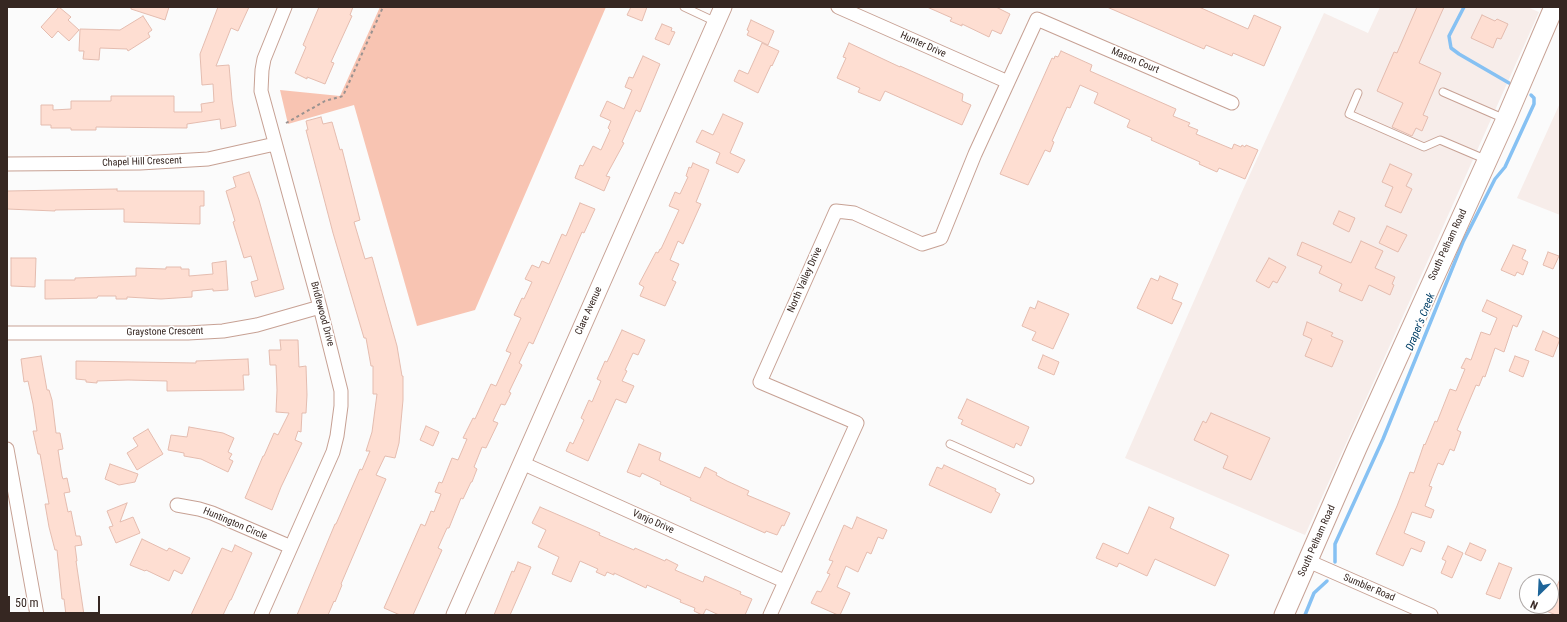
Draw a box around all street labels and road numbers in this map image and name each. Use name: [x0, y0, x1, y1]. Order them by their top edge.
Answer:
street label: Hunter Drive: [898, 30, 948, 60]
street label: Mason Court: [1109, 46, 1161, 76]
street label: Chapel Hill Crescent: [102, 155, 182, 169]
street label: South Pelham Road: [1426, 208, 1470, 282]
street label: North Valley Drive: [785, 245, 825, 315]
street label: Bridlewood Drive: [308, 280, 336, 348]
street label: Clare Avenue: [573, 285, 605, 337]
street label: Graystone Crescent: [126, 325, 204, 339]
street label: South Pelham Road: [1296, 503, 1338, 579]
street label: Huntington Circle: [201, 505, 269, 543]
street label: Vanjo Drive: [630, 507, 676, 537]
street label: Sumbler Road: [1341, 572, 1397, 604]

